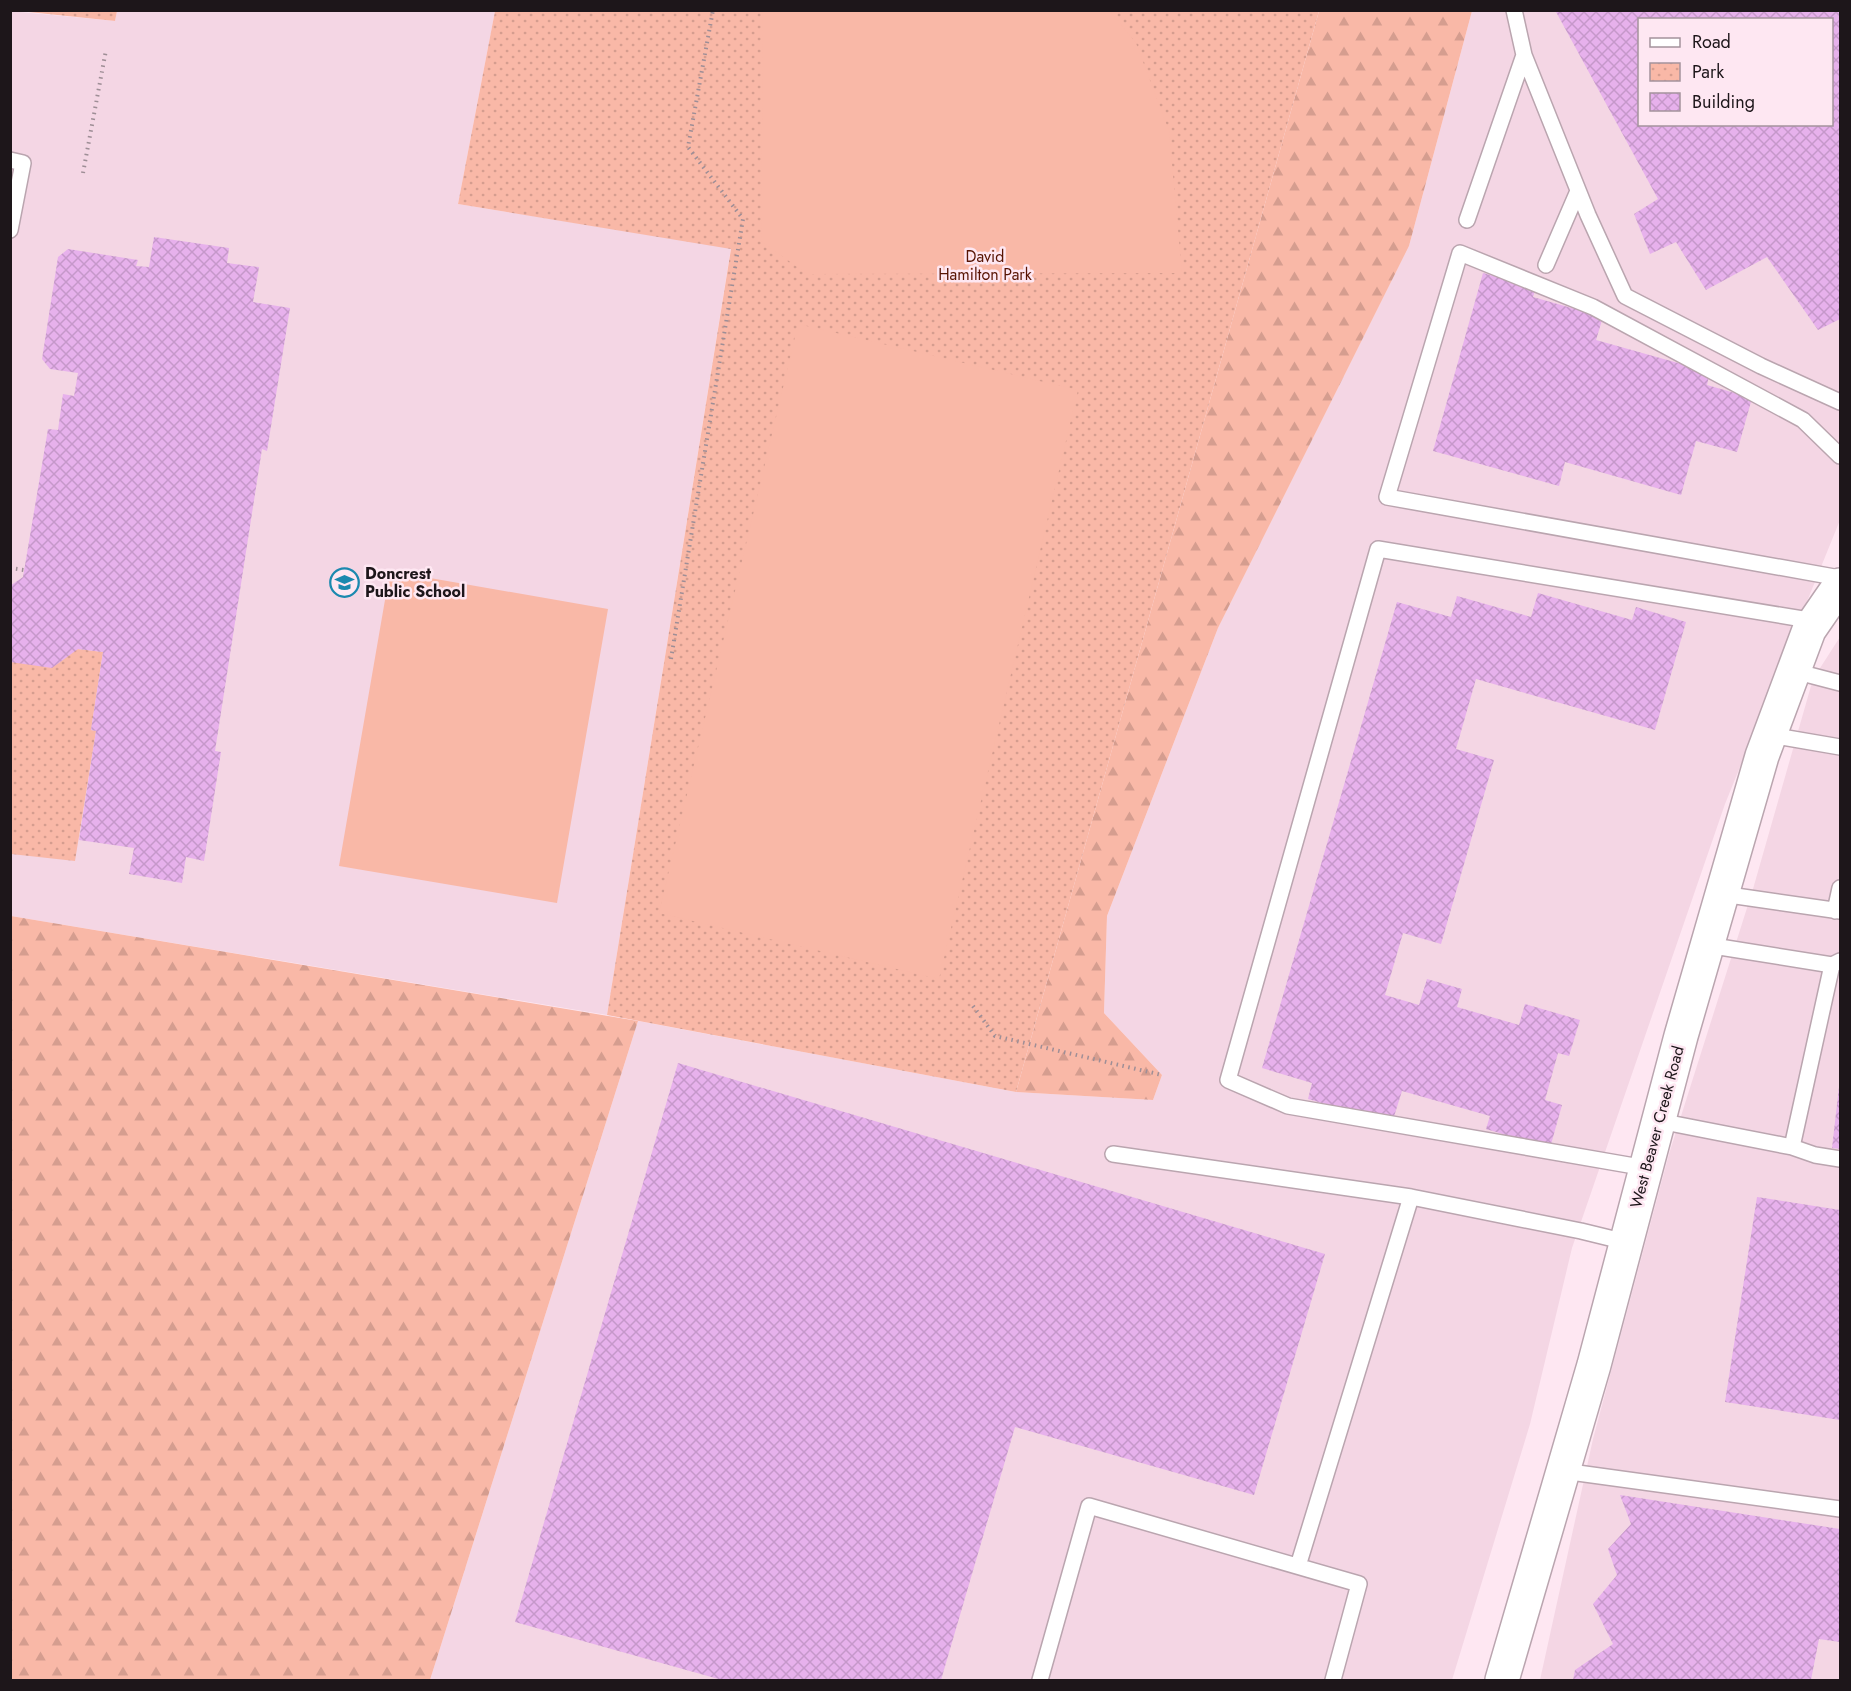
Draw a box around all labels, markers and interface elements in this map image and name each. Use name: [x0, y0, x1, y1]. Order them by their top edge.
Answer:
legend: [1638, 18, 1833, 126]
text: Road: [1692, 29, 1731, 55]
text: Park: [1692, 59, 1724, 85]
text: Building: [1692, 89, 1755, 115]
park label: David Hamilton Park: [938, 245, 1033, 286]
place label: Doncrest Public School: [365, 562, 465, 603]
school or university icon: Doncrest Public School: [328, 566, 360, 598]
street label: West Beaver Creek Road: [1624, 1043, 1690, 1211]

